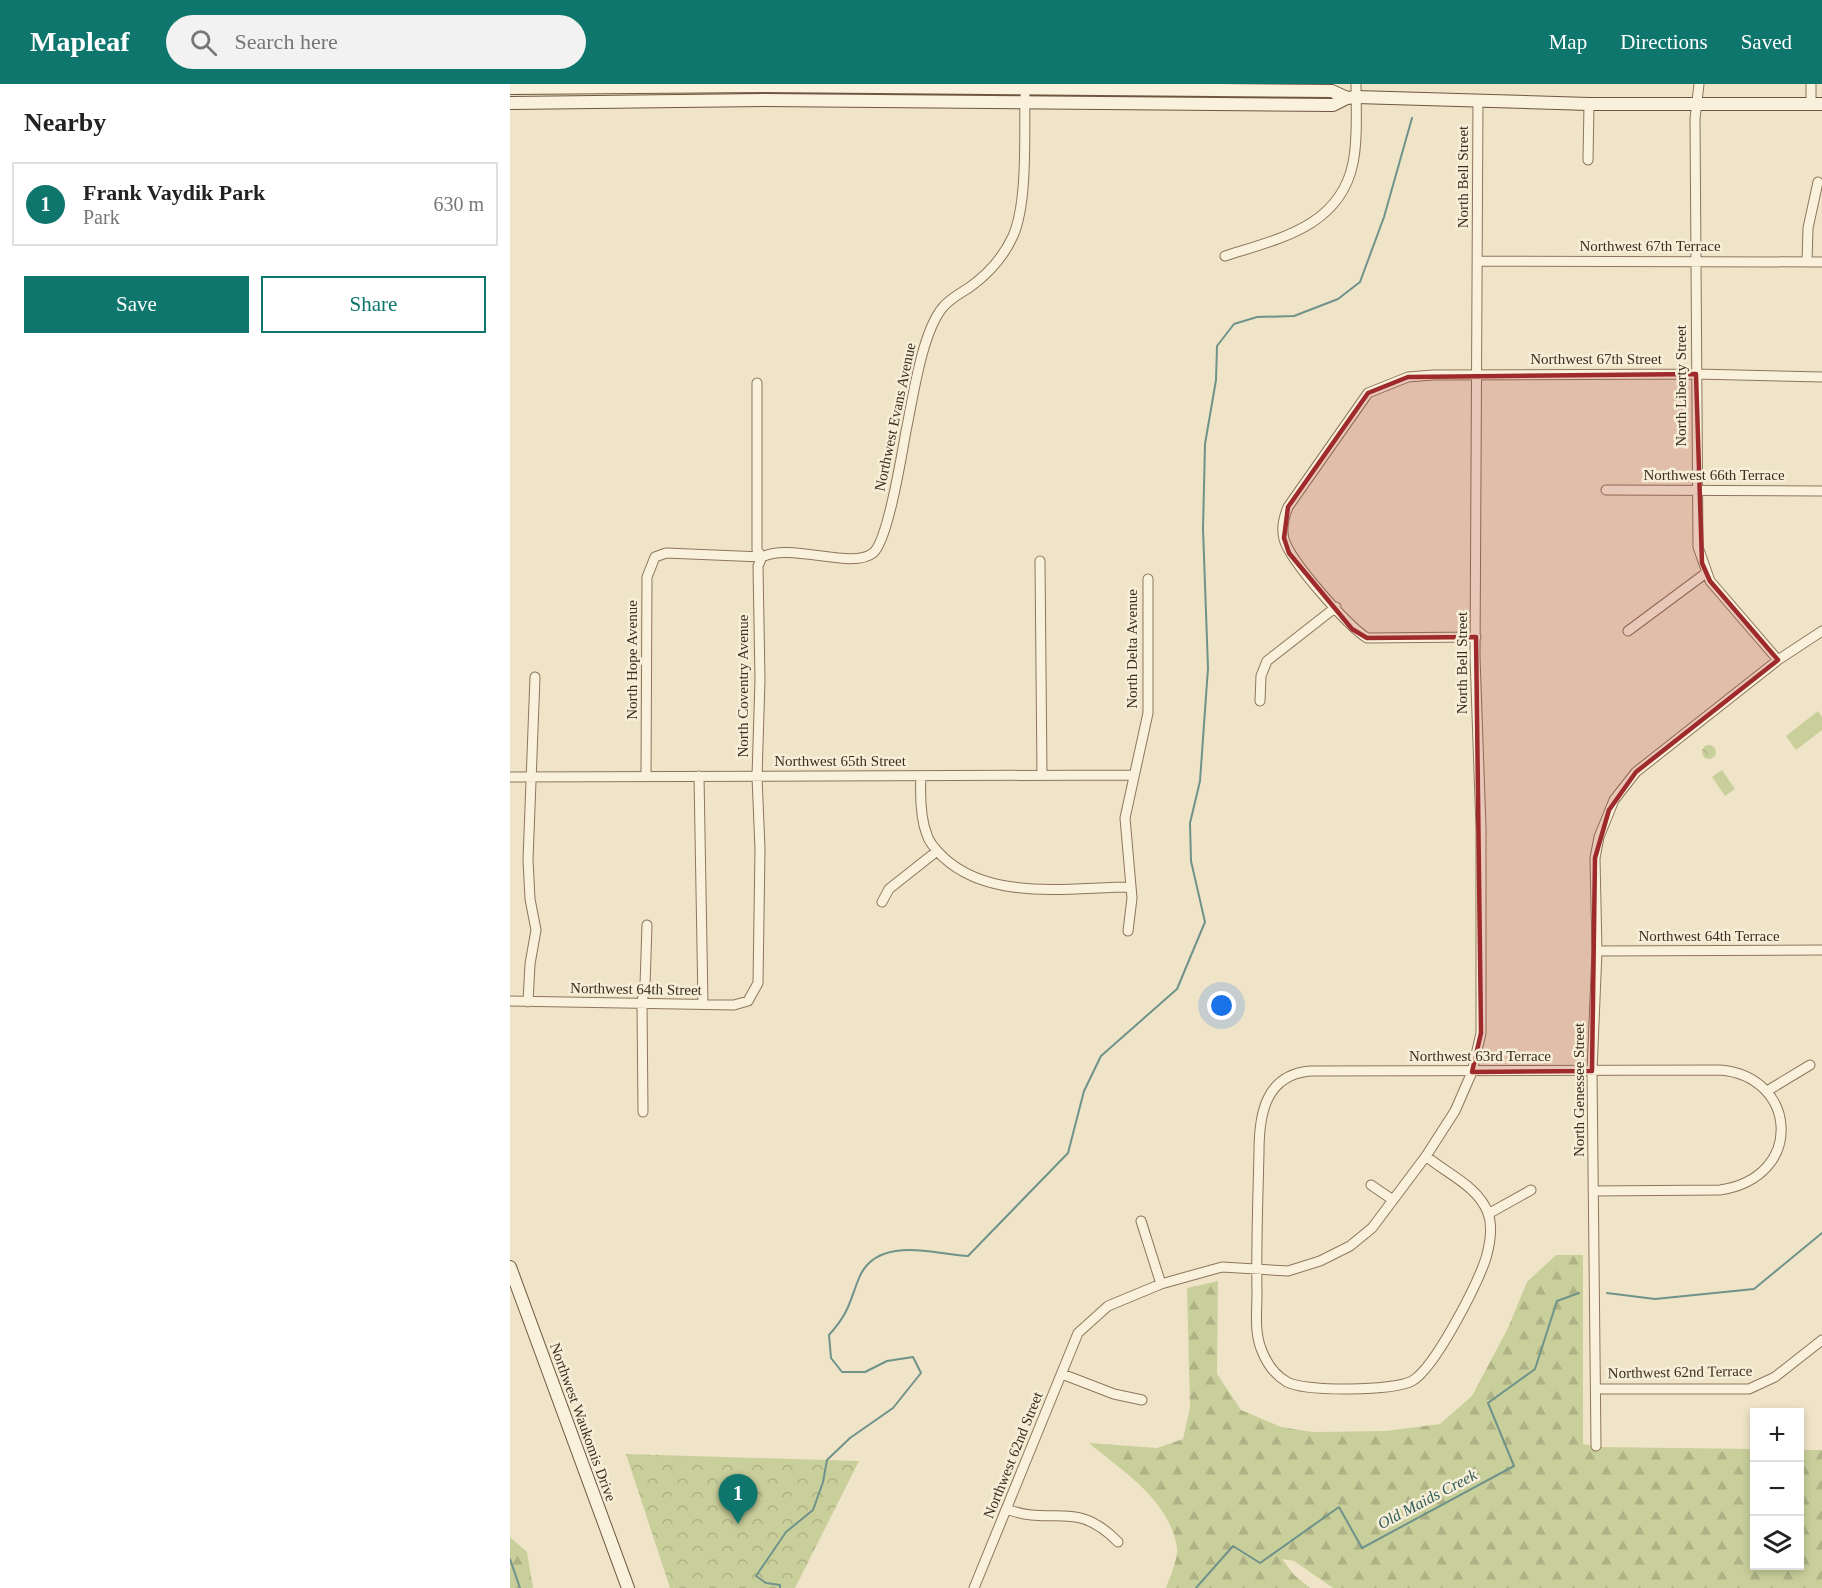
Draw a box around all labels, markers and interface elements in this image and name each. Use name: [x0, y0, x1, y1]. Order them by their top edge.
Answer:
search box: [166, 15, 586, 69]
text: Mapleaf: [30, 26, 130, 57]
icon: search: [187, 26, 220, 59]
text: Search here: [235, 29, 338, 54]
text: Map: [1549, 30, 1587, 54]
text: Directions: [1620, 30, 1708, 54]
text: Saved: [1741, 30, 1792, 54]
text: Nearby: [24, 108, 106, 137]
street label: North Bell Street: [1455, 125, 1471, 228]
text: Frank Vaydik Park: [83, 180, 265, 205]
text: 1: [41, 193, 51, 215]
text: 630 m: [433, 193, 484, 215]
text: Park: [83, 206, 120, 228]
street label: Northwest 67th Terrace: [1579, 238, 1721, 254]
button: Save: [24, 276, 249, 333]
button: Share: [261, 276, 486, 333]
street label: North Liberty Street: [1673, 324, 1689, 447]
street label: Northwest Evans Avenue: [871, 341, 919, 493]
street label: Northwest 67th Street: [1530, 351, 1663, 367]
street label: Northwest 66th Terrace: [1643, 467, 1785, 483]
street label: North Delta Avenue: [1124, 589, 1140, 709]
street label: North Hope Avenue: [624, 600, 640, 720]
street label: North Bell Street: [1454, 611, 1470, 714]
street label: North Coventry Avenue: [735, 614, 751, 758]
street label: Northwest 65th Street: [774, 753, 907, 769]
street label: Northwest 64th Terrace: [1638, 928, 1780, 944]
street label: Northwest 64th Street: [570, 980, 703, 998]
your location: [1207, 991, 1236, 1020]
street label: North Genessee Street: [1571, 1022, 1587, 1157]
street label: Northwest 63rd Terrace: [1409, 1048, 1551, 1064]
street label: Northwest Waukomis Drive: [547, 1340, 619, 1504]
street label: Northwest 62nd Terrace: [1608, 1363, 1753, 1381]
street label: Northwest 62nd Street: [980, 1389, 1046, 1521]
map controls: [1750, 1408, 1804, 1570]
button: +: [1750, 1408, 1804, 1462]
button: −: [1750, 1462, 1804, 1516]
water label: Old Maids Creek: [1375, 1465, 1480, 1532]
pin: 1: [718, 1474, 758, 1524]
button: layers: [1750, 1516, 1804, 1570]

